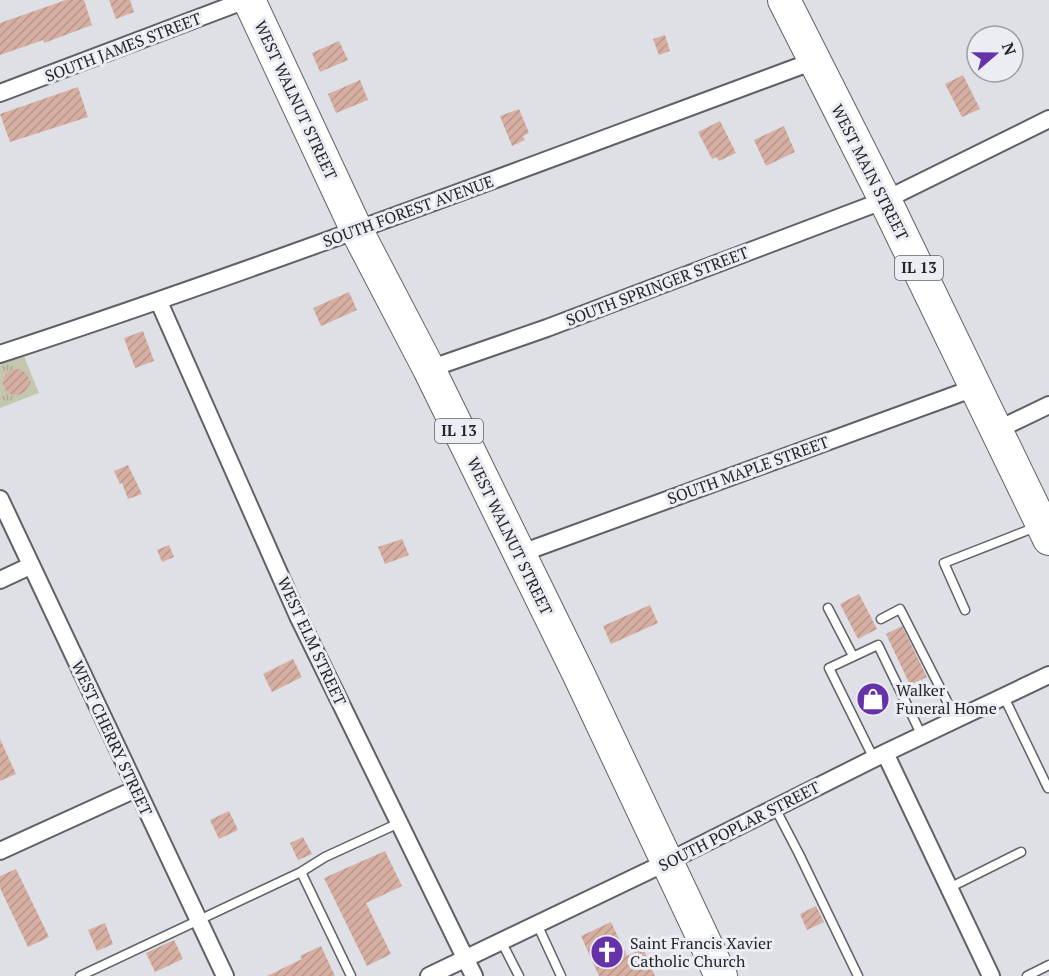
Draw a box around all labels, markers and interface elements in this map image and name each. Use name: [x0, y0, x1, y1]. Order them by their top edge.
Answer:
street label: SOUTH JAMES STREET: [42, 7, 204, 87]
street label: WEST WALNUT STREET: [249, 17, 343, 183]
north arrow: [965, 24, 1025, 84]
text: N: [997, 39, 1022, 58]
street label: WEST MAIN STREET: [826, 100, 914, 244]
street label: SOUTH FOREST AVENUE: [320, 170, 496, 252]
street label: SOUTH SPRINGER STREET: [563, 241, 752, 331]
road number: IL 13: [895, 256, 943, 280]
road number: IL 13: [435, 419, 483, 443]
street label: SOUTH MAPLE STREET: [664, 431, 832, 509]
street label: WEST WALNUT STREET: [462, 453, 558, 619]
street label: WEST ELM STREET: [273, 573, 352, 709]
street label: WEST CHERRY STREET: [66, 657, 158, 819]
place label: Walker Funeral Home: [896, 679, 997, 719]
shop icon: Walker Funeral Home: [855, 681, 891, 717]
street label: SOUTH POPLAR STREET: [655, 776, 823, 876]
place label: Saint Francis Xavier Catholic Church: [630, 932, 773, 972]
church icon: Saint Francis Xavier Catholic Church: [589, 934, 625, 970]

